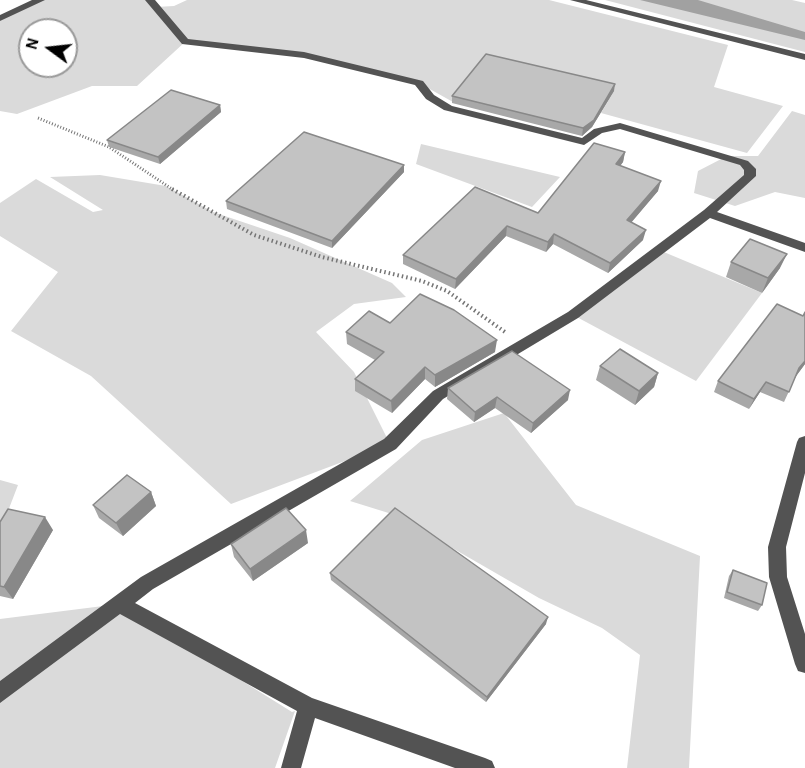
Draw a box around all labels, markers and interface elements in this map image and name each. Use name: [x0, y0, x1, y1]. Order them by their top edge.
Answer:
north arrow: [18, 18, 78, 78]
text: N: [23, 36, 42, 51]

